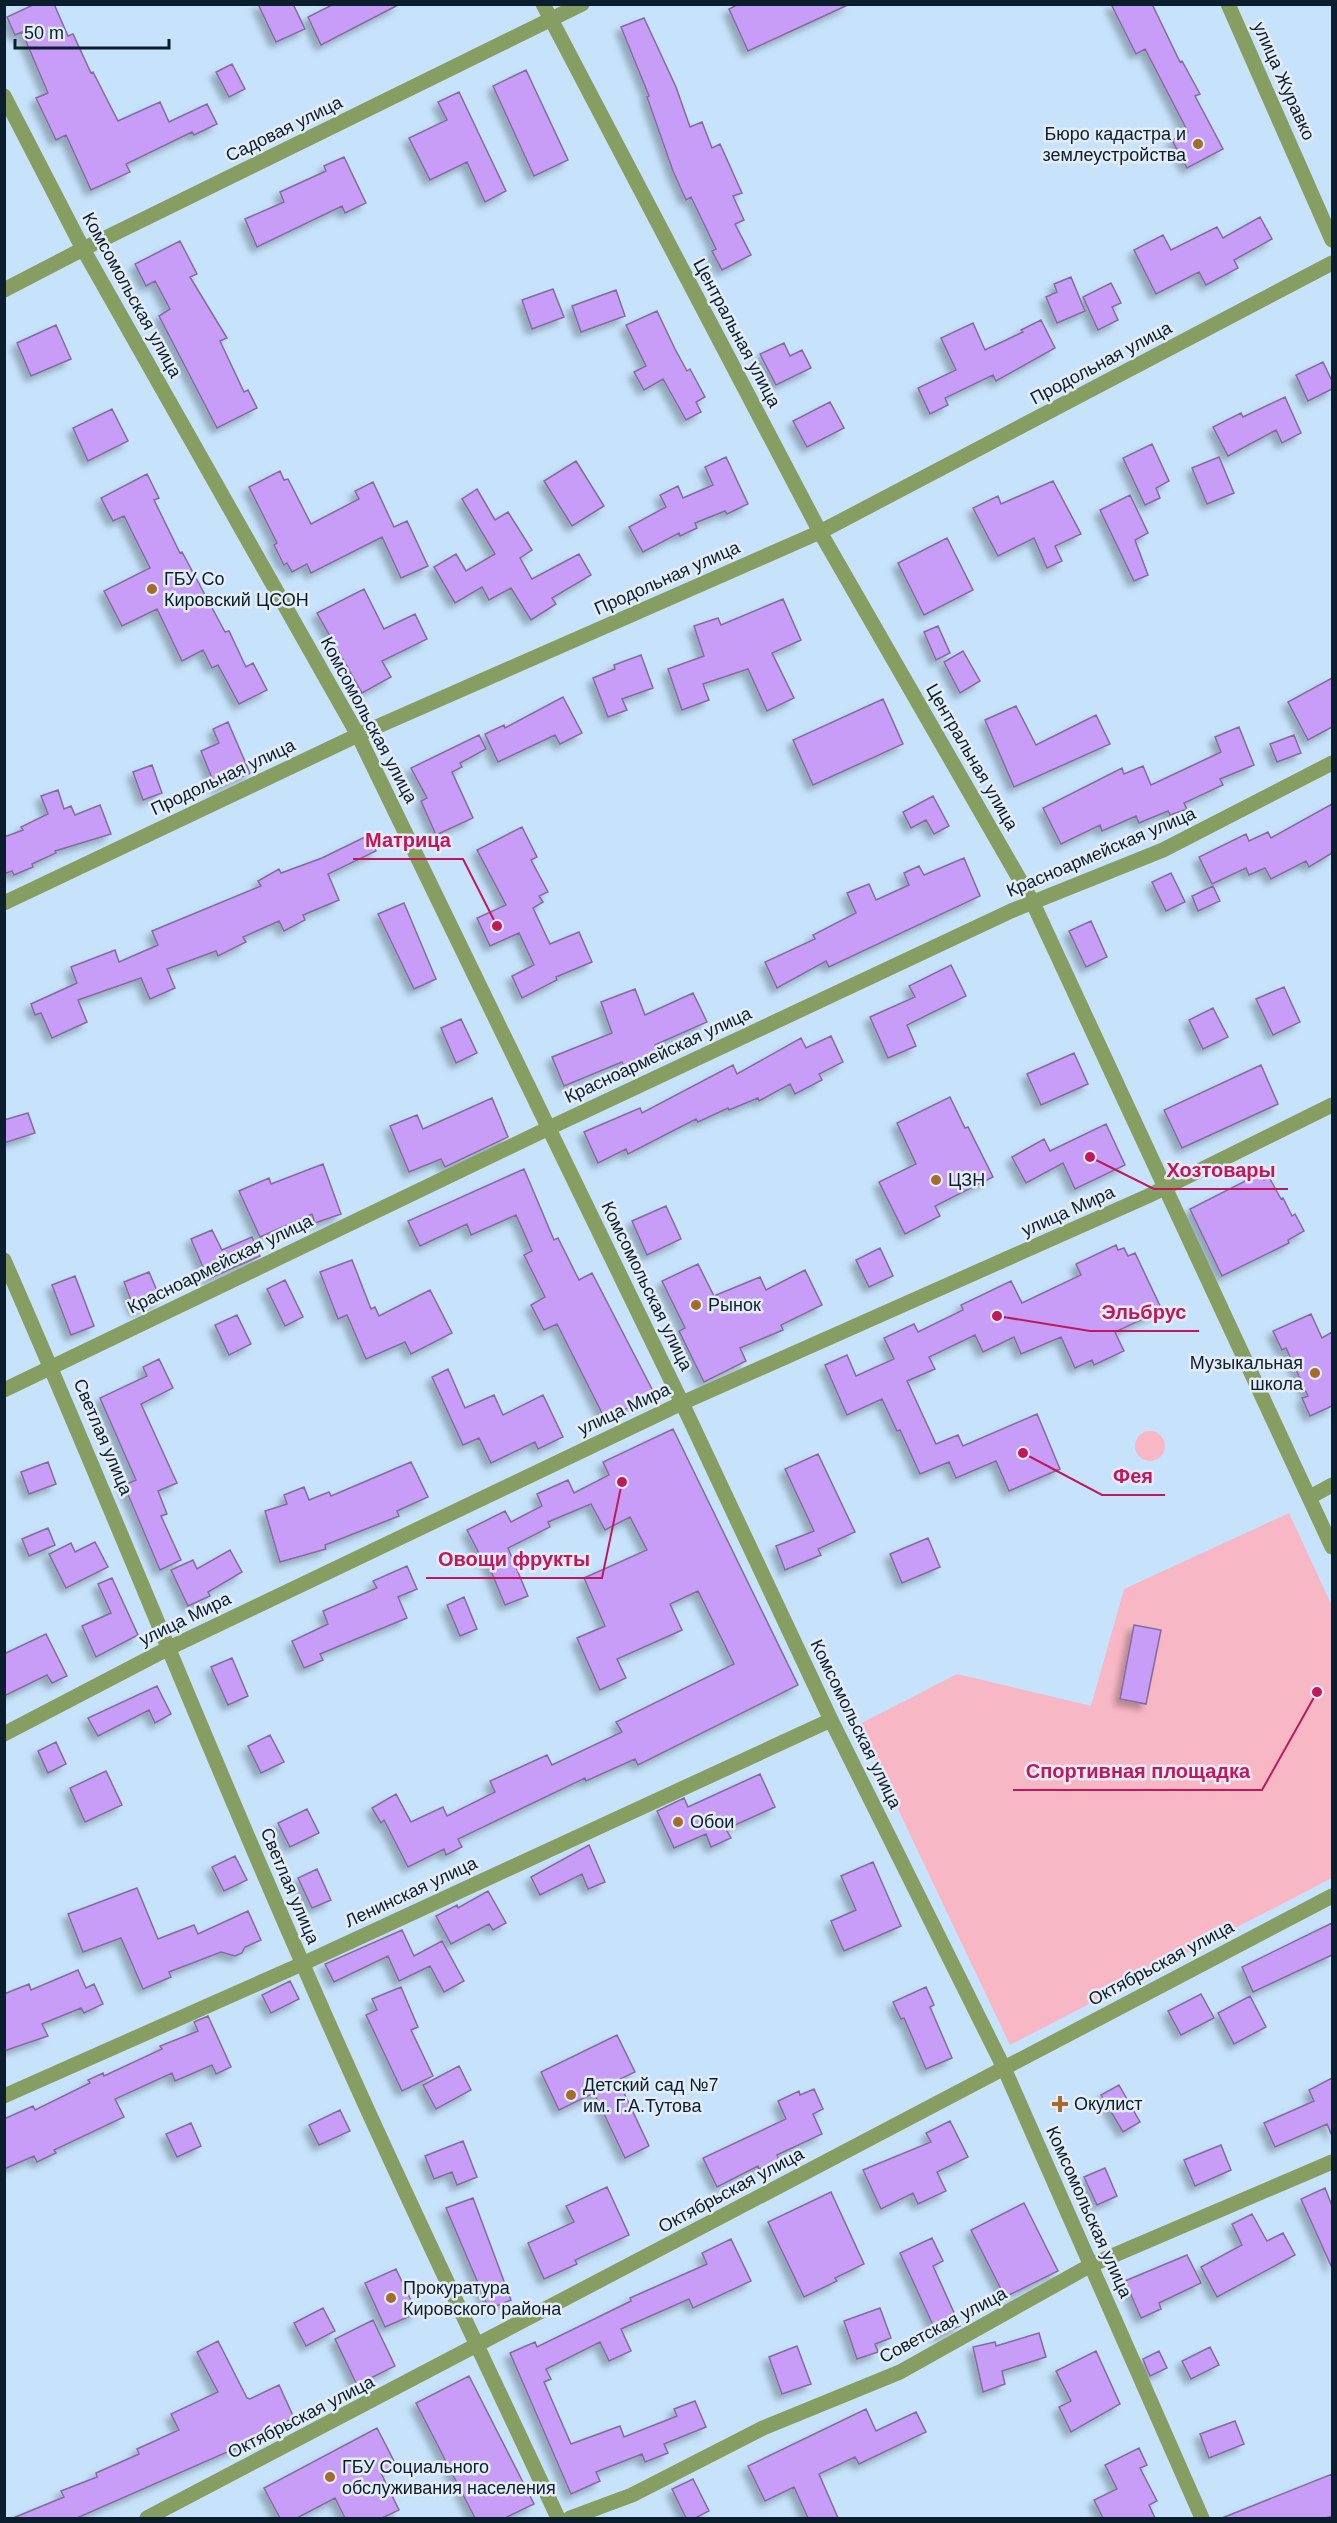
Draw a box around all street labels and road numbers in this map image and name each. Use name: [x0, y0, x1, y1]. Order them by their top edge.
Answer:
street label: улица Журавко: [1249, 19, 1319, 143]
street label: Садовая улица: [222, 92, 346, 166]
street label: Комсомольская улица: [78, 209, 186, 382]
street label: Центральная улица: [689, 255, 785, 412]
street label: Продольная улица: [1027, 317, 1176, 409]
street label: Продольная улица: [591, 537, 744, 619]
street label: Комсомольская улица: [317, 633, 422, 807]
street label: Центральная улица: [922, 680, 1023, 835]
street label: Продольная улица: [148, 734, 299, 819]
street label: Красноармейская улица: [1003, 803, 1199, 901]
street label: Красноармейская улица: [562, 1003, 755, 1107]
street label: улица Мира: [1018, 1181, 1118, 1240]
street label: Комсомольская улица: [597, 1198, 697, 1375]
street label: Красноармейская улица: [124, 1210, 317, 1318]
street label: Светлая улица: [69, 1376, 137, 1499]
street label: улица Мира: [575, 1378, 674, 1439]
street label: улица Мира: [136, 1588, 235, 1650]
street label: Комсомольская улица: [806, 1636, 906, 1813]
street label: Светлая улица: [256, 1825, 324, 1948]
street label: Ленинская улица: [342, 1852, 481, 1931]
street label: Октябрьская улица: [1085, 1916, 1238, 2010]
street label: Комсомольская улица: [1042, 2123, 1136, 2302]
street label: Октябрьская улица: [655, 2143, 808, 2237]
street label: Советская улица: [876, 2283, 1011, 2367]
street label: Октябрьская улица: [225, 2371, 378, 2463]

